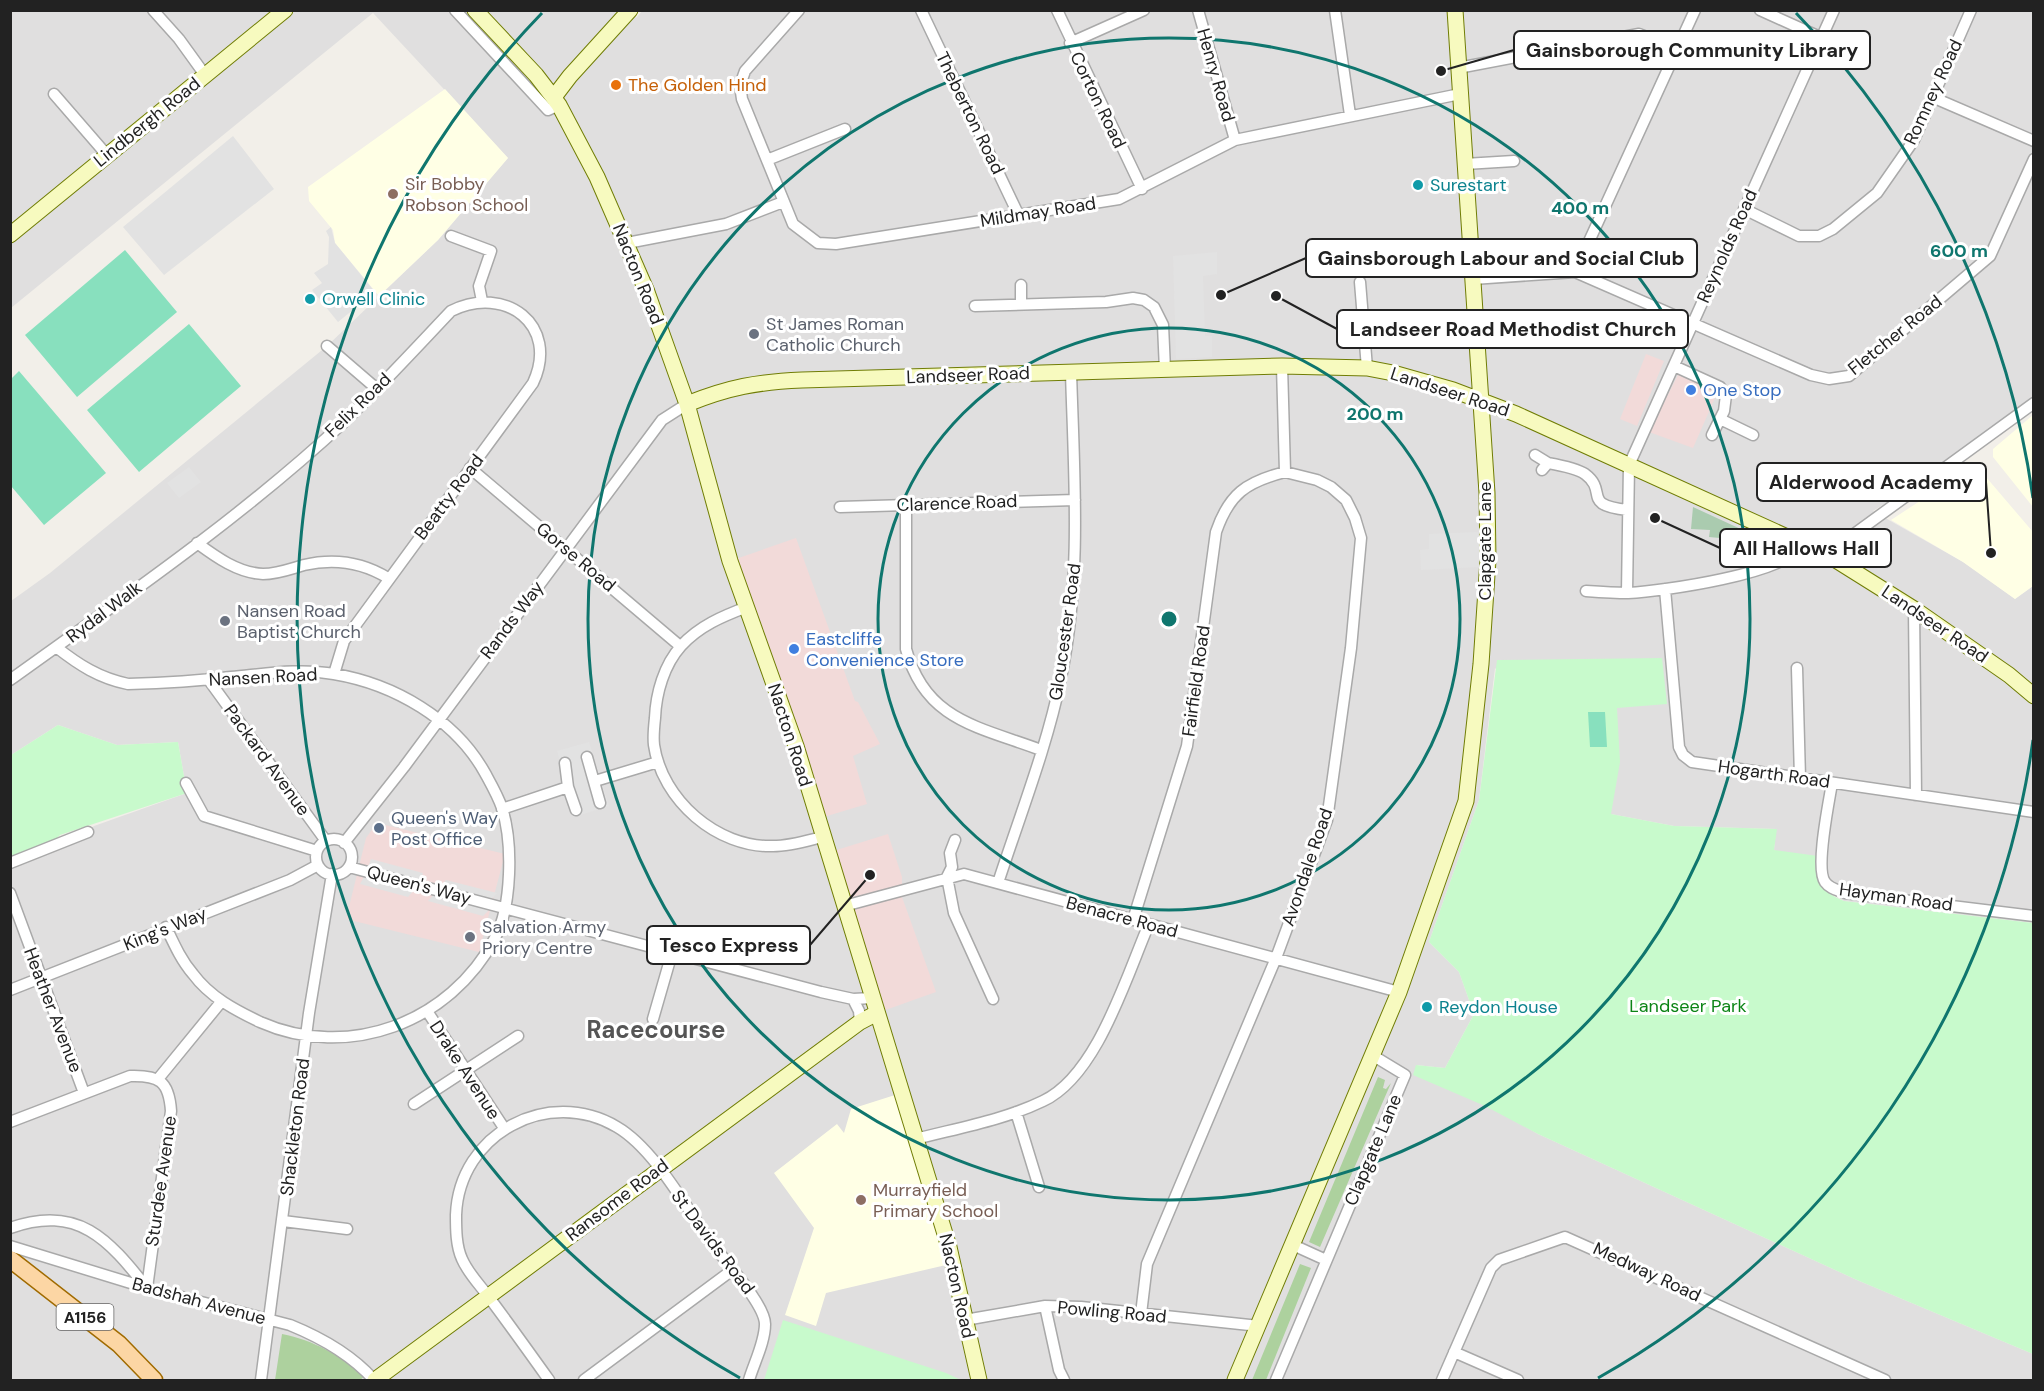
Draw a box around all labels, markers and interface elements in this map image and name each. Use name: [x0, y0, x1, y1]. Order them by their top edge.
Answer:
street label: Henry Road: [1191, 25, 1241, 125]
callout: Gainsborough Community Library: [1514, 31, 1870, 69]
street label: Romney Road: [1898, 35, 1968, 149]
text: Gainsborough Community Library: [1526, 37, 1858, 63]
street label: Theberton Road: [930, 48, 1010, 178]
street label: Corton Road: [1064, 48, 1132, 152]
street label: Lindbergh Road: [89, 72, 205, 172]
place label: The Golden Hind: [628, 73, 767, 97]
marker: The Golden Hind: [609, 78, 623, 92]
place label: Sir Bobby Robson School: [405, 172, 528, 217]
place label: Surestart: [1430, 173, 1507, 197]
marker: Surestart: [1411, 178, 1425, 192]
street label: Reynolds Road: [1691, 185, 1763, 307]
marker: Sir Bobby Robson School: [386, 187, 400, 201]
street label: Mildmay Road: [978, 191, 1098, 233]
text: 400 m: [1551, 196, 1609, 220]
street label: Nacton Road: [607, 220, 669, 328]
callout: Gainsborough Labour and Social Club: [1306, 239, 1697, 277]
text: 600 m: [1930, 239, 1988, 263]
text: Gainsborough Labour and Social Club: [1318, 245, 1684, 271]
place label: Orwell Clinic: [322, 287, 425, 311]
street label: Fletcher Road: [1843, 290, 1947, 380]
marker: Orwell Clinic: [303, 292, 317, 306]
callout: Landseer Road Methodist Church: [1337, 310, 1688, 348]
place label: St James Roman Catholic Church: [766, 312, 904, 357]
text: Landseer Road Methodist Church: [1350, 316, 1676, 342]
marker: St James Roman Catholic Church: [747, 327, 761, 341]
street label: Landseer Road: [906, 361, 1030, 389]
street label: Landseer Road: [1387, 361, 1513, 423]
street label: Felix Road: [320, 367, 396, 443]
place label: One Stop: [1703, 378, 1781, 402]
marker: One Stop: [1684, 383, 1698, 397]
text: 200 m: [1347, 402, 1403, 426]
street label: Beatty Road: [409, 449, 489, 545]
callout: Alderwood Academy: [1757, 463, 1986, 501]
text: Alderwood Academy: [1769, 469, 1973, 495]
street label: Clapgate Lane: [1473, 482, 1497, 600]
street label: Clarence Road: [896, 489, 1018, 517]
street label: Gorse Road: [531, 517, 621, 597]
callout: All Hallows Hall: [1720, 529, 1891, 567]
text: All Hallows Hall: [1733, 535, 1879, 561]
street label: Gloucester Road: [1044, 562, 1086, 702]
street label: Rydal Walk: [61, 576, 147, 648]
street label: Rands Way: [475, 576, 549, 664]
street label: Landseer Road: [1877, 579, 1993, 669]
place label: Nansen Road Baptist Church: [237, 599, 361, 644]
centre of rings: [1159, 609, 1179, 629]
marker: Nansen Road Baptist Church: [218, 614, 232, 628]
street label: Fairfield Road: [1176, 624, 1216, 738]
place label: Eastcliffe Convenience Store: [806, 627, 964, 672]
marker: Eastcliffe Convenience Store: [787, 642, 801, 656]
street label: Nansen Road: [208, 662, 318, 692]
street label: Nacton Road: [762, 681, 818, 789]
street label: Packard Avenue: [218, 699, 316, 821]
street label: Hogarth Road: [1716, 754, 1832, 794]
street label: Avondale Road: [1276, 805, 1338, 929]
place label: Queen's Way Post Office: [391, 806, 498, 851]
marker: Queen's Way Post Office: [372, 821, 386, 835]
street label: Queen's Way: [364, 860, 474, 910]
street label: Hayman Road: [1838, 877, 1954, 917]
street label: Benacre Road: [1063, 891, 1181, 943]
street label: King's Way: [120, 901, 210, 957]
place label: Salvation Army Priory Centre: [482, 915, 606, 960]
callout: Tesco Express: [647, 926, 810, 964]
marker: Salvation Army Priory Centre: [463, 930, 477, 944]
text: Tesco Express: [659, 932, 799, 958]
street label: Heather Avenue: [18, 944, 88, 1076]
park label: Landseer Park: [1629, 994, 1747, 1018]
place label: Reydon House: [1439, 995, 1558, 1019]
marker: Reydon House: [1420, 1000, 1434, 1014]
district label: Racecourse: [587, 1014, 725, 1045]
street label: Drake Avenue: [424, 1016, 506, 1124]
street label: Shackleton Road: [275, 1057, 315, 1197]
street label: Clapgate Lane: [1339, 1091, 1407, 1209]
street label: Sturdee Avenue: [140, 1114, 182, 1248]
street label: Ransome Road: [561, 1153, 673, 1247]
place label: Murrayfield Primary School: [873, 1178, 998, 1223]
street label: St Davids Road: [666, 1185, 760, 1299]
marker: Murrayfield Primary School: [854, 1193, 868, 1207]
street label: Nacton Road: [933, 1231, 981, 1341]
street label: Medway Road: [1589, 1237, 1705, 1307]
street label: Badshah Avenue: [130, 1272, 268, 1330]
street label: Powling Road: [1056, 1295, 1168, 1329]
road number: A1156: [56, 1304, 113, 1330]

